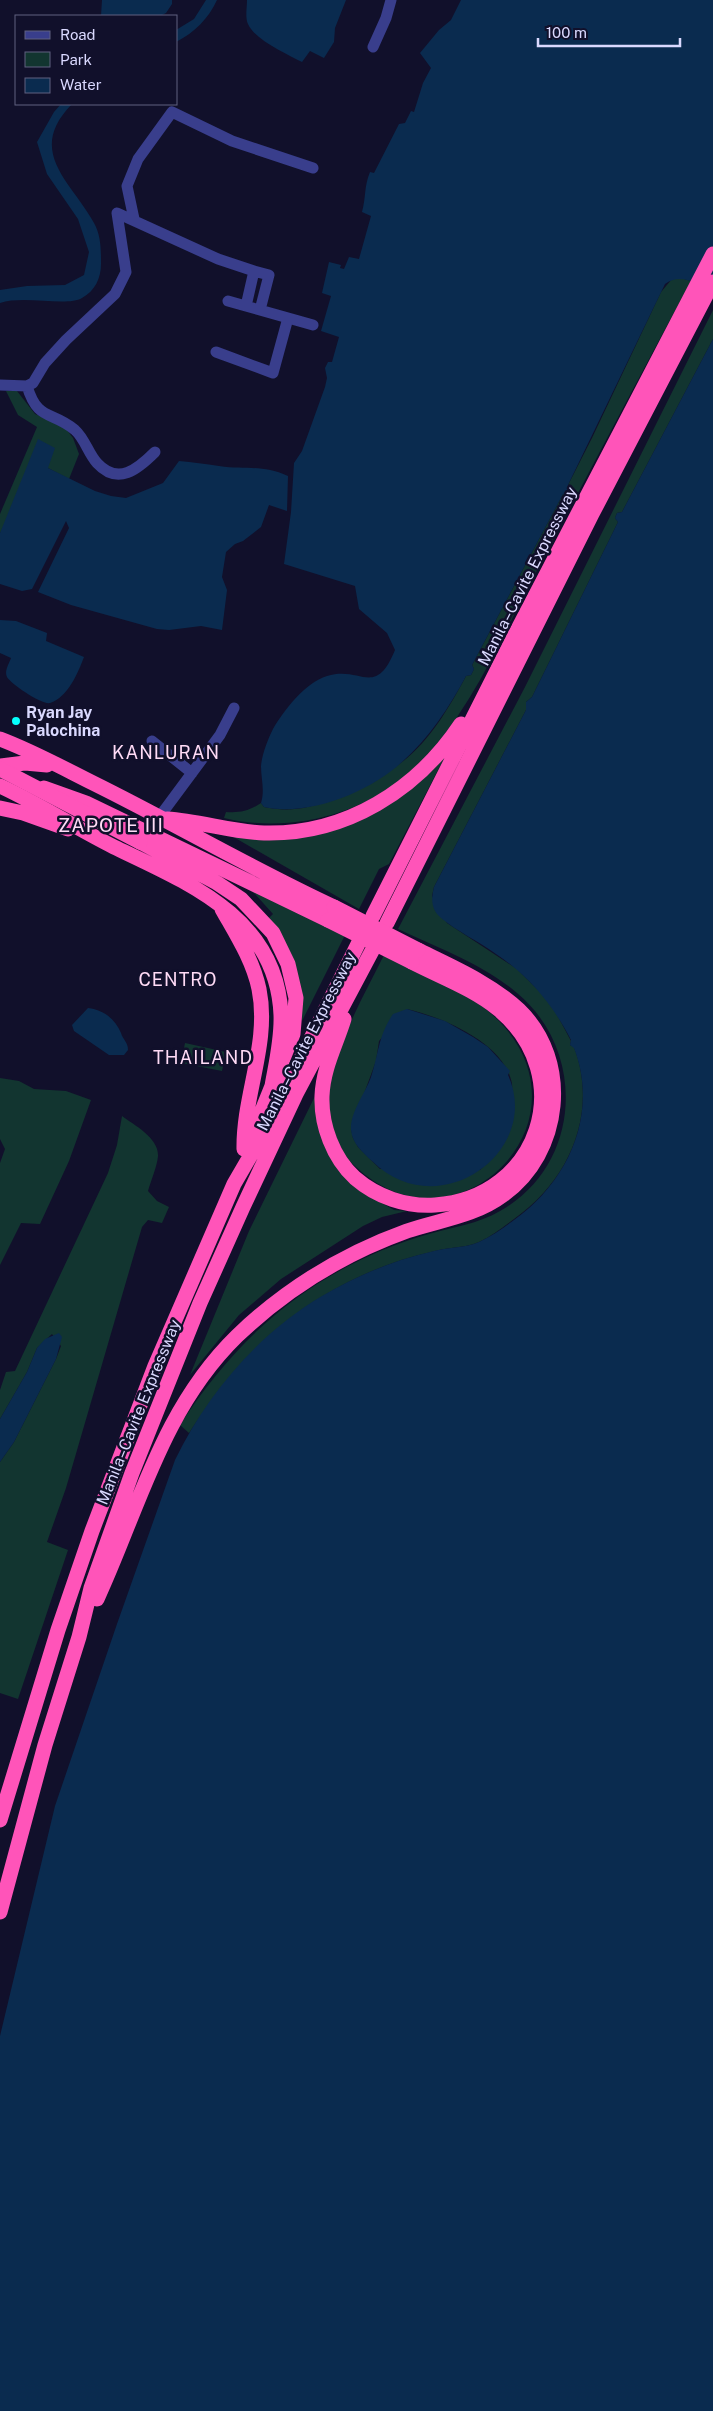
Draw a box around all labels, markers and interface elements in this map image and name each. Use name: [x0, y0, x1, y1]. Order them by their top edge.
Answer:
legend: [15, 15, 178, 105]
scale bar: [538, 15, 680, 47]
text: 100 m: [546, 24, 587, 41]
text: Road: [60, 26, 96, 43]
text: Park: [60, 51, 92, 68]
text: Water: [60, 76, 102, 93]
street label: Manila–Cavite Expressway: [474, 483, 581, 669]
place label: Ryan Jay Palochina: [26, 703, 100, 740]
marker: Ryan Jay Palochina: [10, 715, 22, 727]
district label: KANLURAN: [112, 742, 220, 763]
district label: ZAPOTE III: [58, 814, 164, 836]
street label: Manila–Cavite Expressway: [253, 948, 360, 1134]
district label: CENTRO: [138, 969, 218, 990]
district label: THAILAND: [153, 1047, 253, 1068]
street label: Manila–Cavite Expressway: [93, 1316, 185, 1508]

